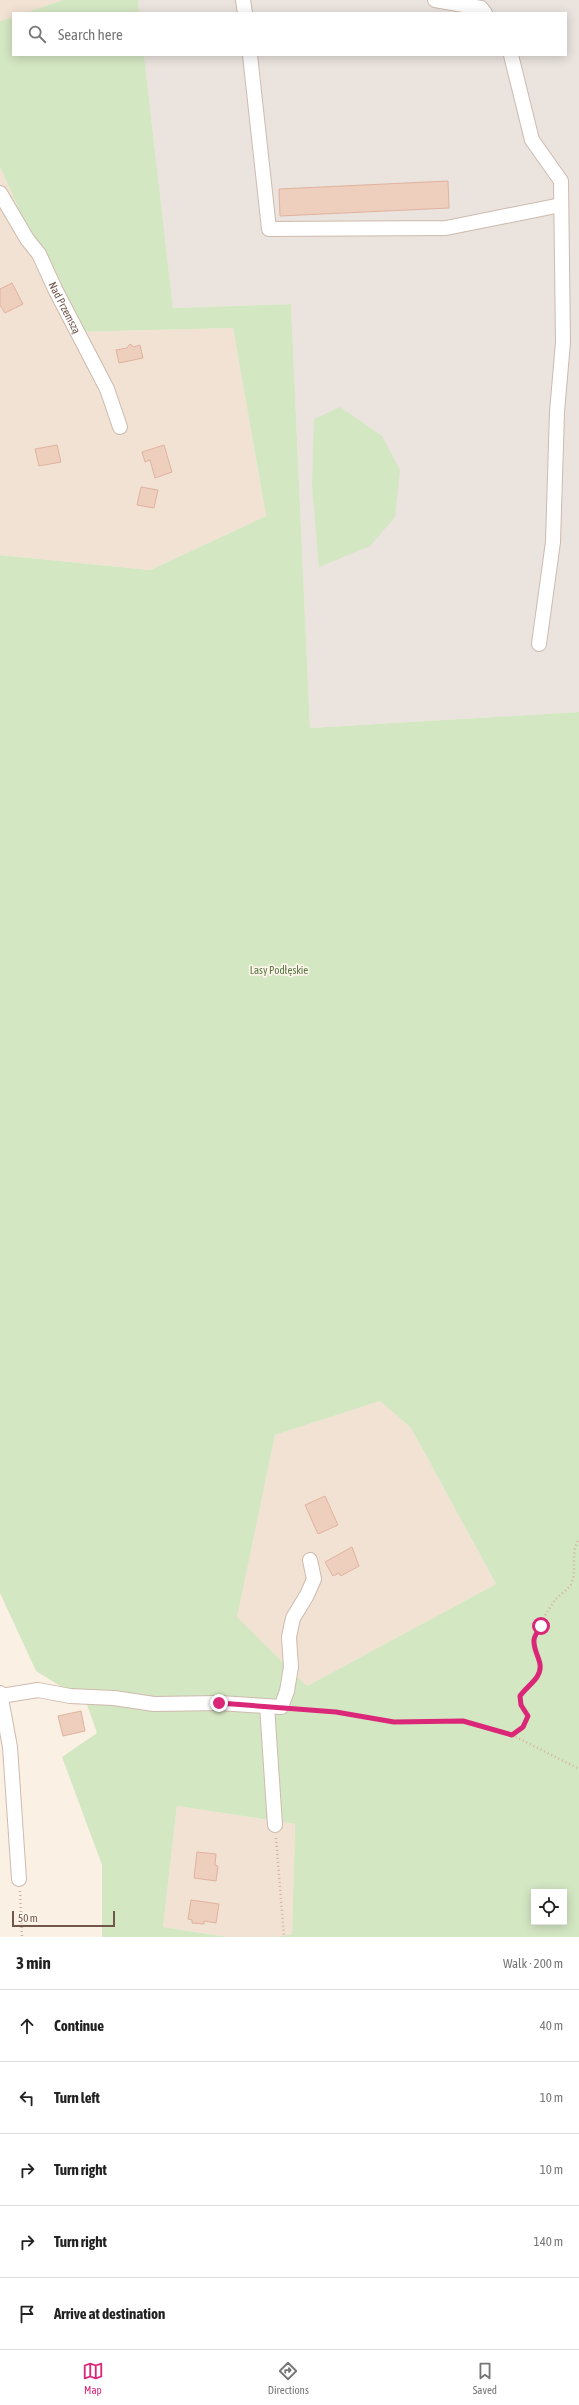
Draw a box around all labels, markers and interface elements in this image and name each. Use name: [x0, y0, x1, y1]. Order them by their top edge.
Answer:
search box: [12, 12, 567, 56]
icon: search: [26, 23, 48, 45]
text: Search here: [58, 26, 123, 43]
street label: Nad Przemszą: [46, 280, 83, 336]
park label: Lasy Podłęskie: [250, 964, 308, 976]
route start: [532, 1617, 550, 1635]
route end: [210, 1694, 228, 1712]
map controls: [531, 1889, 567, 1925]
button: locate: [531, 1889, 567, 1925]
scale bar: [12, 1909, 115, 1928]
text: 50 m: [18, 1912, 38, 1924]
text: 3 min: [16, 1953, 51, 1973]
text: Walk · 200 m: [503, 1956, 563, 1971]
icon: ahead: [16, 2015, 38, 2037]
text: Continue: [54, 2017, 104, 2034]
text: 40 m: [540, 2018, 563, 2033]
icon: left: [16, 2087, 38, 2109]
text: Turn left: [54, 2089, 100, 2106]
text: 10 m: [540, 2090, 563, 2105]
icon: right: [16, 2159, 38, 2181]
text: Turn right: [54, 2161, 107, 2178]
text: 10 m: [540, 2162, 563, 2177]
icon: right: [16, 2231, 38, 2253]
text: Turn right: [54, 2233, 107, 2250]
text: 140 m: [534, 2234, 563, 2249]
icon: arrive: [16, 2303, 38, 2325]
text: Arrive at destination: [54, 2305, 165, 2322]
tab: Map: [82, 2360, 104, 2396]
tab: Directions: [268, 2360, 309, 2396]
tab: Saved: [473, 2360, 497, 2396]

